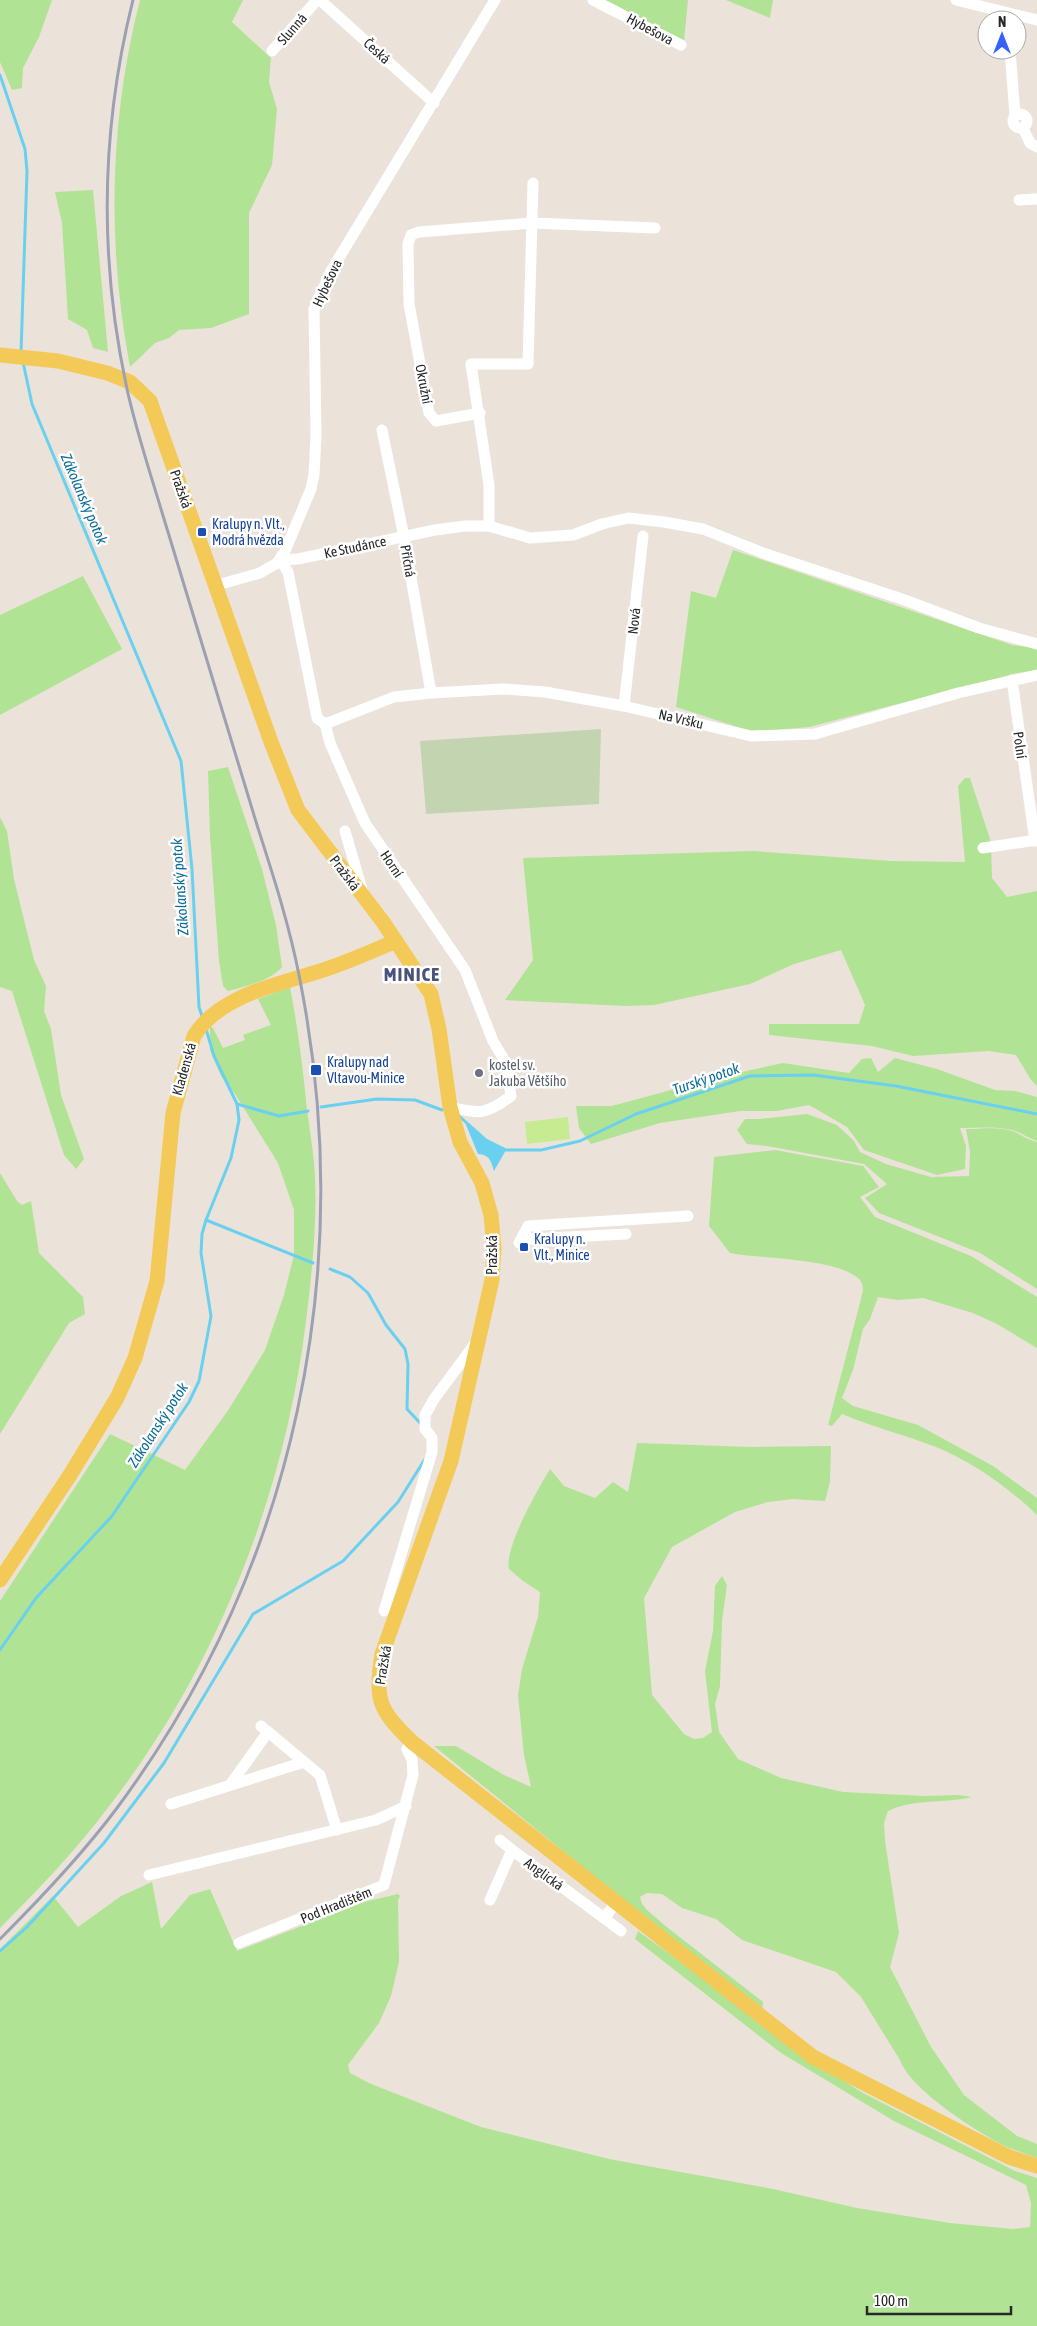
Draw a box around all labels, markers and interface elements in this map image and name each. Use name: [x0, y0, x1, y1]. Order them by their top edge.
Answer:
street label: Slunná: [274, 10, 310, 48]
street label: Hybešova: [624, 10, 676, 48]
north arrow: [977, 10, 1027, 60]
text: N: [998, 14, 1006, 30]
street label: Česká: [360, 34, 394, 67]
street label: Hybešova: [309, 257, 345, 309]
street label: Okružní: [412, 363, 436, 405]
water label: Zákolanský potok: [58, 451, 111, 547]
street label: Pražská: [167, 468, 195, 510]
place label: Kralupy n. Vlt., Modrá hvězda: [212, 516, 285, 548]
marker: Kralupy n. Vlt., Modrá hvězda: [196, 526, 208, 538]
street label: Ke Studánce: [323, 533, 387, 561]
street label: Příčná: [397, 544, 419, 578]
street label: Nová: [625, 607, 643, 635]
street label: Na Vršku: [657, 706, 705, 732]
street label: Polní: [1010, 731, 1030, 759]
water label: Zákolanský potok: [168, 838, 191, 936]
street label: Horní: [377, 848, 407, 880]
street label: Pražská: [327, 852, 363, 894]
district label: MINICE: [384, 963, 440, 985]
street label: Kladenská: [169, 1041, 199, 1097]
place label: Kralupy nad Vltavou-Minice: [327, 1054, 405, 1086]
place label: kostel sv. Jakuba Většího: [489, 1057, 566, 1089]
water label: Turský potok: [670, 1059, 742, 1098]
marker: Kralupy nad Vltavou-Minice: [309, 1063, 323, 1077]
marker: kostel sv. Jakuba Většího: [473, 1067, 485, 1079]
place label: Kralupy n. Vlt., Minice: [534, 1231, 590, 1263]
street label: Pražská: [484, 1235, 500, 1275]
marker: Kralupy n. Vlt., Minice: [518, 1241, 530, 1253]
water label: Zákolanský potok: [124, 1379, 191, 1470]
street label: Pražská: [372, 1644, 394, 1686]
street label: Anglická: [521, 1854, 567, 1894]
street label: Pod Hradištěm: [298, 1883, 374, 1927]
scale bar: [867, 2284, 1011, 2316]
text: 100 m: [874, 2292, 908, 2309]

